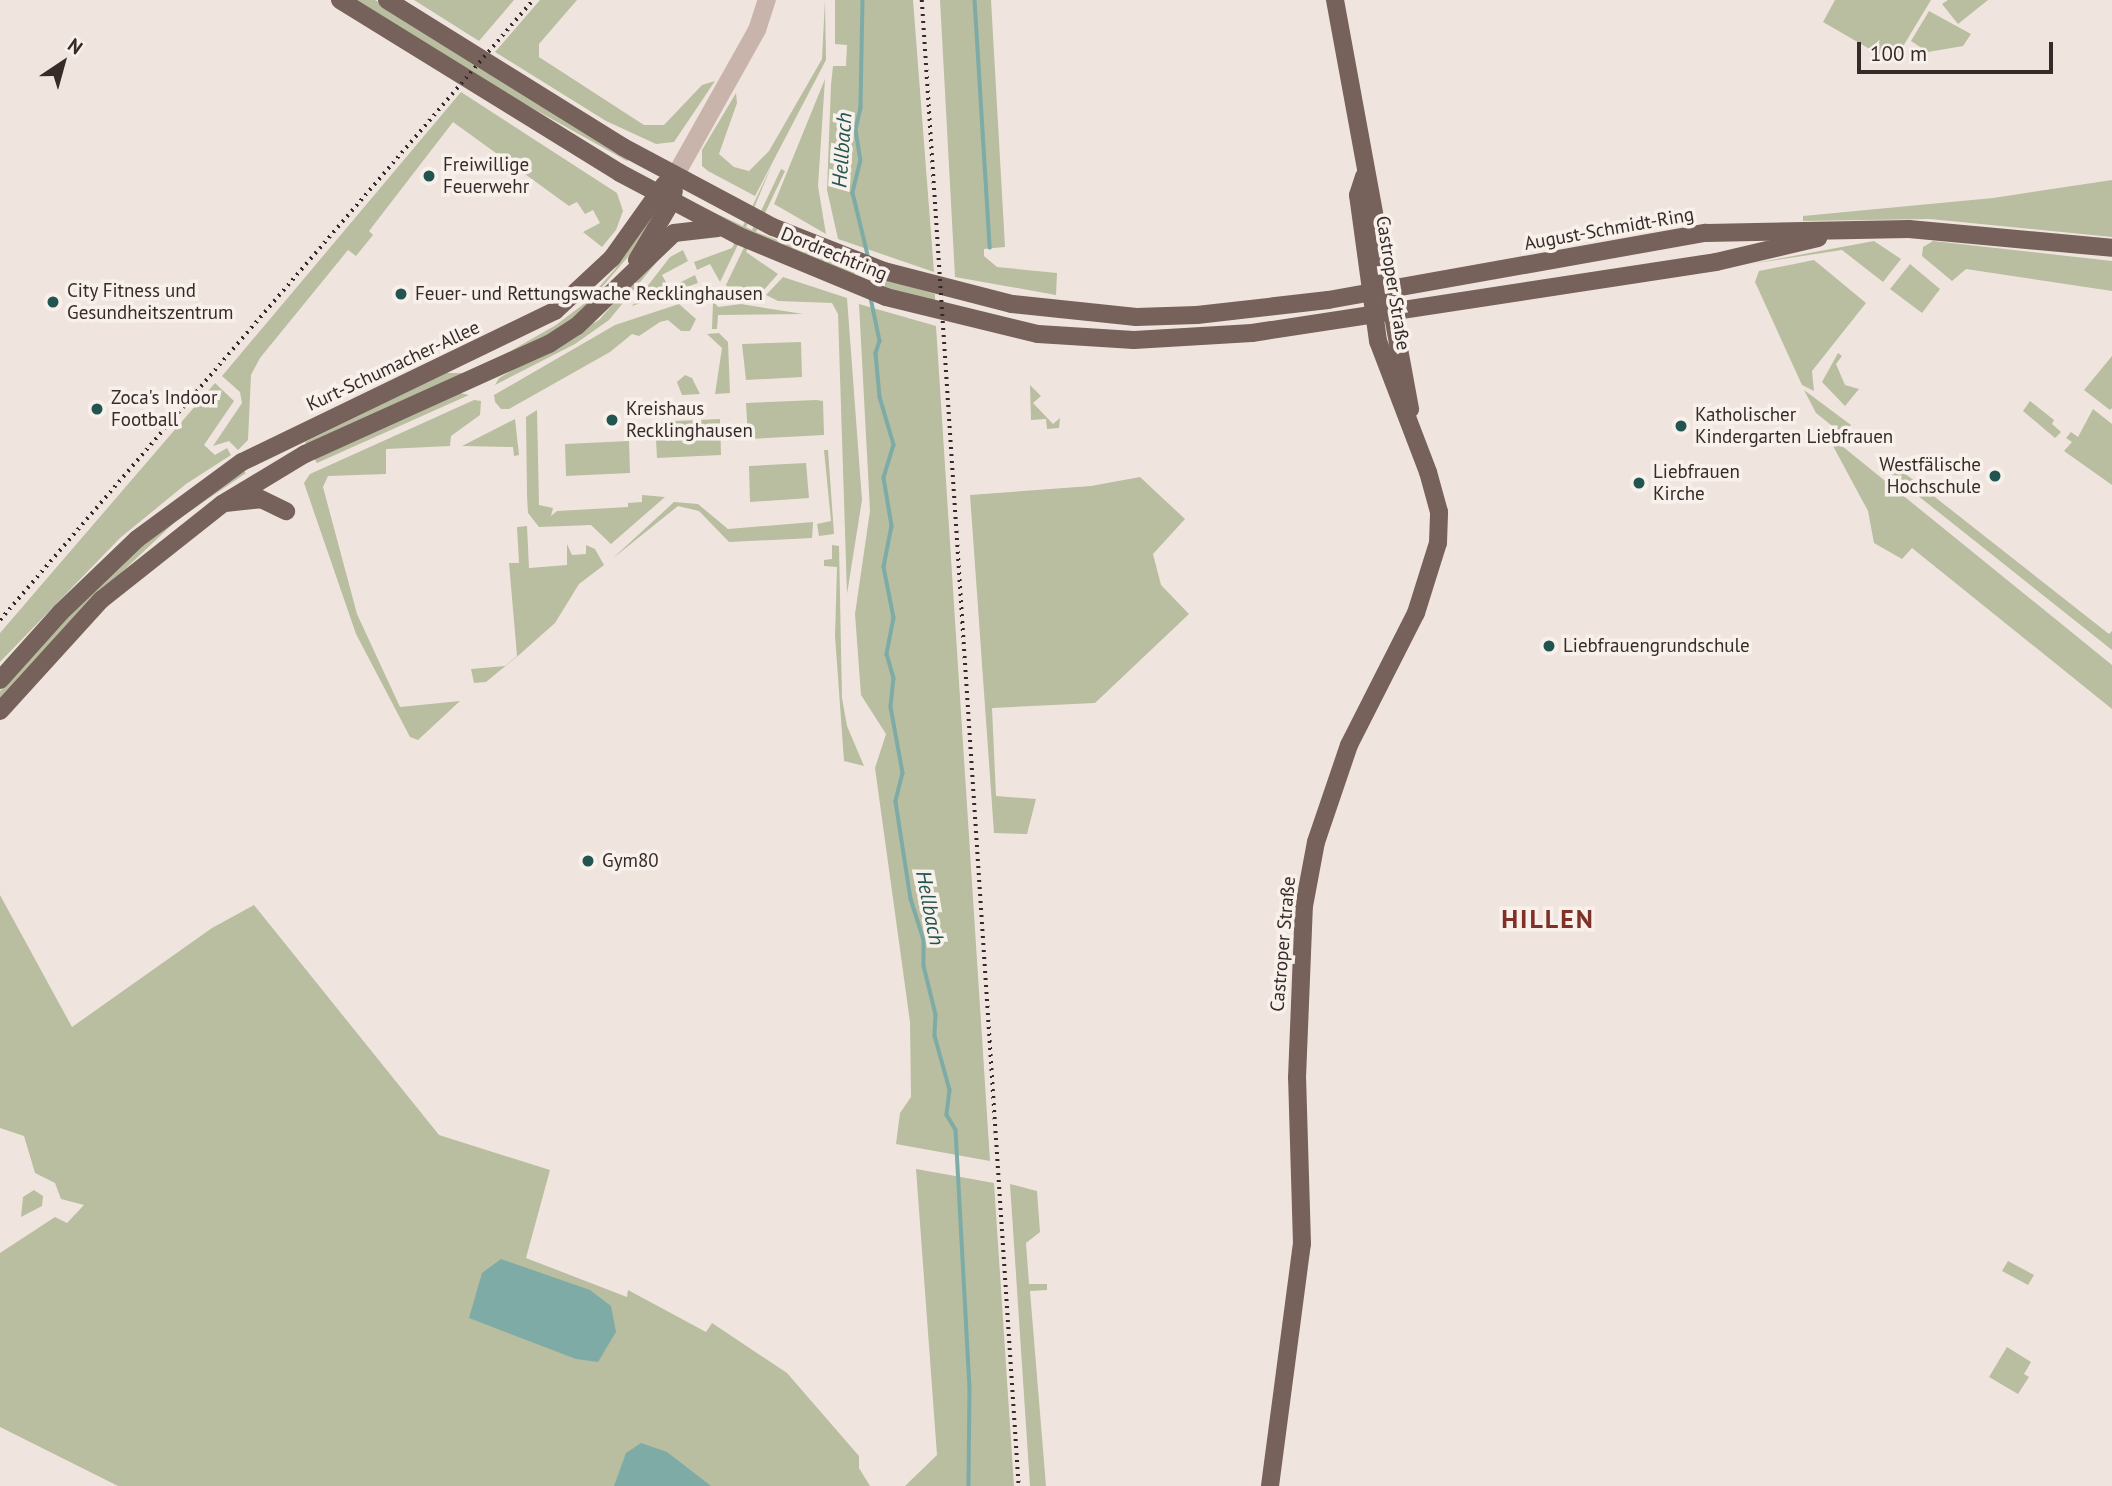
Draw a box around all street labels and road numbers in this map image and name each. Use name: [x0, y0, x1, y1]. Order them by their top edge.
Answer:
street label: August-Schmidt-Ring: [1522, 203, 1696, 255]
street label: Castroper Straße: [1371, 214, 1415, 352]
street label: Dordrechtring: [777, 222, 891, 286]
street label: Kurt-Schumacher-Allee: [303, 316, 483, 416]
street label: Castroper Straße: [1266, 875, 1300, 1013]

